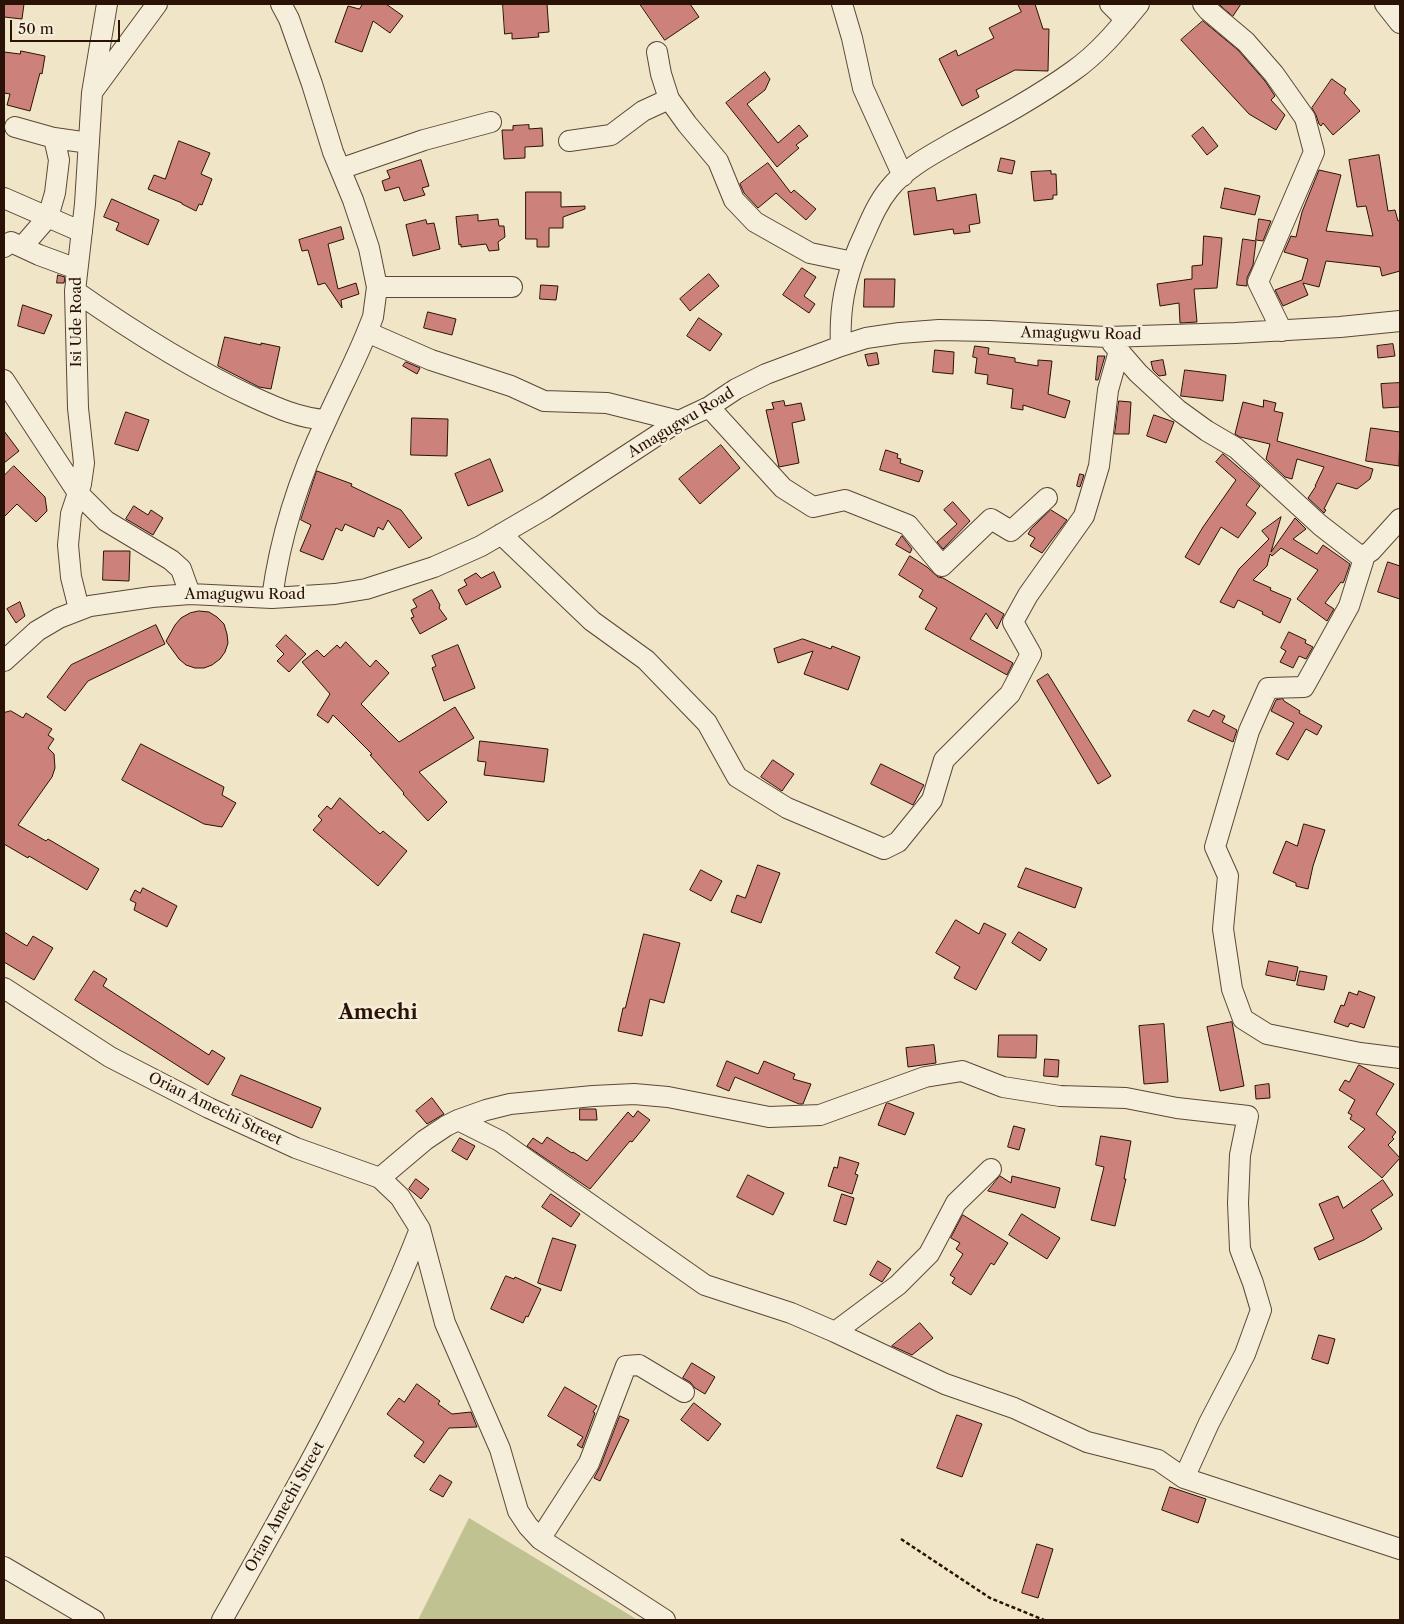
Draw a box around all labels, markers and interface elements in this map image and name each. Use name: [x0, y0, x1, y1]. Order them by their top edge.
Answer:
scale bar: [12, 10, 122, 42]
text: 50 m: [18, 19, 54, 38]
street label: Isi Ude Road: [68, 277, 86, 367]
street label: Amagugwu Road: [1020, 324, 1142, 344]
street label: Amagugwu Road: [625, 384, 737, 462]
street label: Amagugwu Road: [185, 586, 305, 604]
district label: Amechi: [338, 1001, 418, 1025]
street label: Orian Amechi Street: [145, 1069, 285, 1149]
street label: Orian Amechi Street: [242, 1439, 328, 1575]

